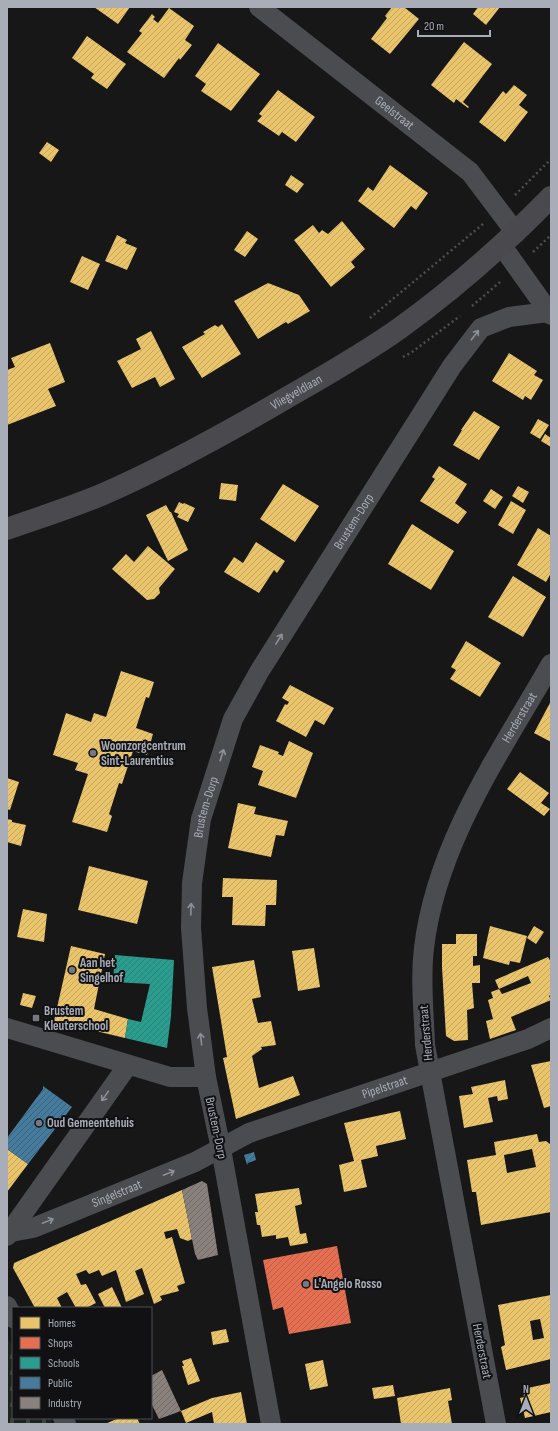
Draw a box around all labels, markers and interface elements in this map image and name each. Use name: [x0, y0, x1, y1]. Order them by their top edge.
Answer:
scale bar: [418, 12, 490, 38]
text: 20 m: [424, 19, 444, 34]
street label: Geelstraat: [372, 93, 417, 133]
one-way arrow: [471, 329, 480, 340]
street label: Vliegveldlaan: [268, 371, 325, 413]
street label: Brustem-Dorp: [330, 491, 377, 552]
one-way arrow: [275, 634, 284, 645]
street label: Herderstraat: [498, 689, 541, 746]
place label: Woonzorgcentrum Sint-Laurentius: [101, 738, 186, 769]
marker: Woonzorgcentrum Sint-Laurentius: [88, 748, 98, 758]
one-way arrow: [219, 749, 226, 762]
street label: Brustem-Dorp: [190, 775, 222, 839]
one-way arrow: [188, 903, 195, 916]
place label: Aan het Singelhof: [79, 955, 124, 986]
marker: Aan het Singelhof: [67, 965, 77, 975]
place label: Brustem Kleuterschool: [44, 1003, 109, 1034]
street label: Herderstraat: [416, 1005, 436, 1061]
marker: Brustem Kleuterschool: [31, 1013, 41, 1023]
one-way arrow: [197, 1033, 205, 1046]
street label: Pipelstraat: [360, 1072, 410, 1102]
one-way arrow: [101, 1090, 109, 1101]
street label: Brustem-Dorp: [202, 1096, 230, 1160]
place label: Oud Gemeentehuis: [47, 1115, 134, 1131]
marker: Oud Gemeentehuis: [34, 1118, 44, 1128]
one-way arrow: [162, 1168, 174, 1176]
street label: Singelstraat: [90, 1176, 144, 1211]
one-way arrow: [42, 1217, 54, 1225]
place label: L'Angelo Rosso: [314, 1276, 382, 1292]
marker: L'Angelo Rosso: [301, 1279, 311, 1289]
legend: [12, 1307, 152, 1419]
text: Homes: [48, 1316, 76, 1331]
street label: Herderstraat: [469, 1322, 495, 1380]
text: Shops: [48, 1336, 73, 1351]
text: Schools: [48, 1356, 80, 1371]
text: Public: [48, 1376, 73, 1391]
north arrow: [506, 1379, 546, 1419]
text: N: [523, 1383, 529, 1396]
text: Industry: [48, 1396, 82, 1411]

